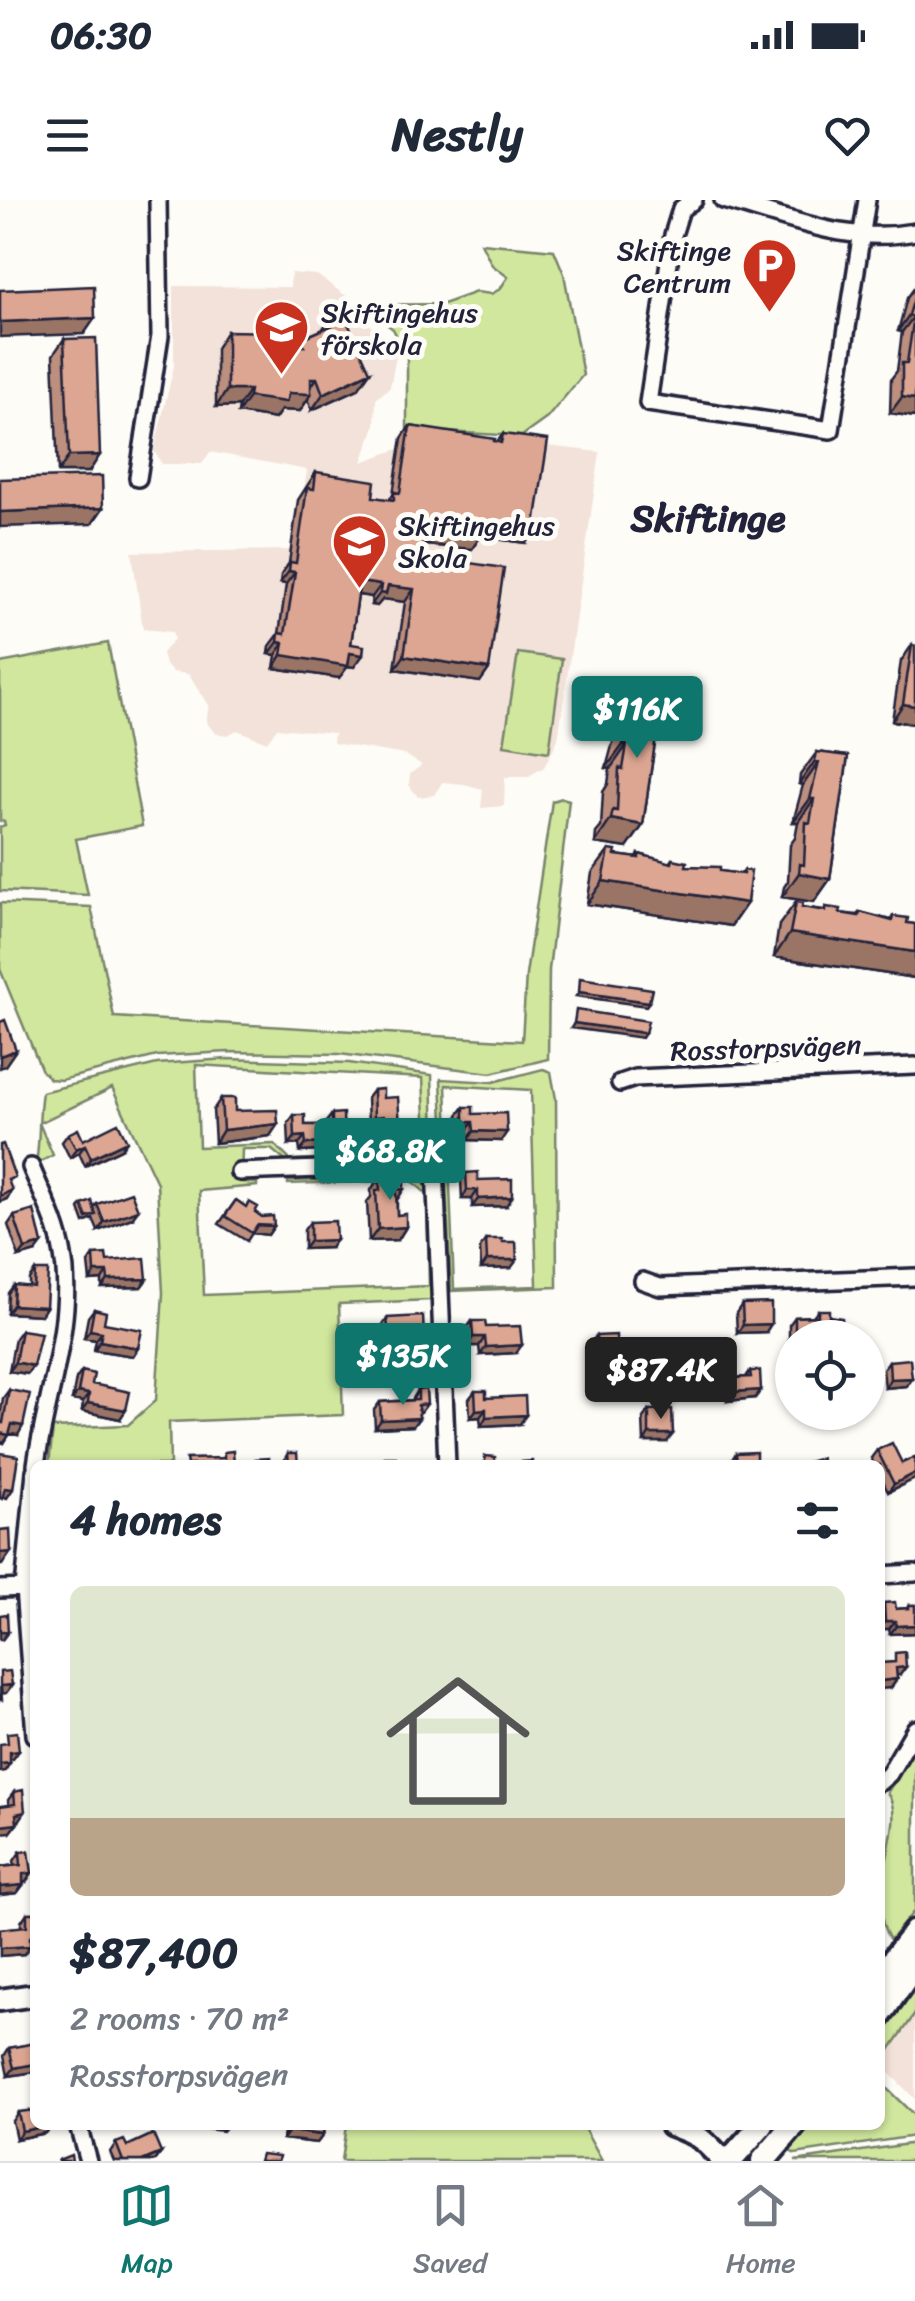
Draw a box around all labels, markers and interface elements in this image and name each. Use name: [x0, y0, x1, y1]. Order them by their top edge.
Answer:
text: 06:30: [50, 2, 152, 69]
text: Nestly: [392, 95, 523, 175]
icon: menu: [40, 108, 95, 163]
icon: heart: [820, 108, 875, 163]
place label: Skiftinge Centrum: [617, 226, 731, 307]
parking icon: Skiftinge Centrum: [740, 236, 800, 315]
place label: Skiftingehus förskola: [321, 288, 478, 369]
school or university icon: Skiftingehus förskola: [252, 298, 312, 377]
district label: Skiftinge: [629, 485, 786, 552]
place label: Skiftingehus Skola: [398, 501, 555, 582]
school or university icon: Skiftingehus Skola: [329, 511, 389, 590]
pin: $116K: [567, 676, 707, 761]
text: $116K: [594, 680, 680, 737]
street label: Rosstorpsvägen: [670, 1020, 862, 1076]
pin: $68.8K: [309, 1118, 471, 1203]
text: $68.8K: [336, 1122, 444, 1179]
map controls: [775, 1320, 885, 1430]
button: locate: [775, 1320, 885, 1430]
pin: $135K: [333, 1323, 473, 1408]
text: $135K: [357, 1327, 449, 1384]
pin: $87.4K: [580, 1337, 742, 1422]
text: $87.4K: [607, 1341, 715, 1398]
text: 4 homes: [70, 1483, 222, 1557]
icon: filters: [790, 1493, 845, 1548]
icon: home: [368, 1651, 548, 1831]
text: $87,400: [70, 1916, 238, 1990]
text: 2 rooms · 70 m²: [70, 1990, 289, 2047]
text: Rosstorpsvägen: [70, 2047, 288, 2104]
tab: Map: [119, 2178, 174, 2287]
tab: Saved: [413, 2178, 487, 2287]
tab: Home: [726, 2178, 796, 2287]

